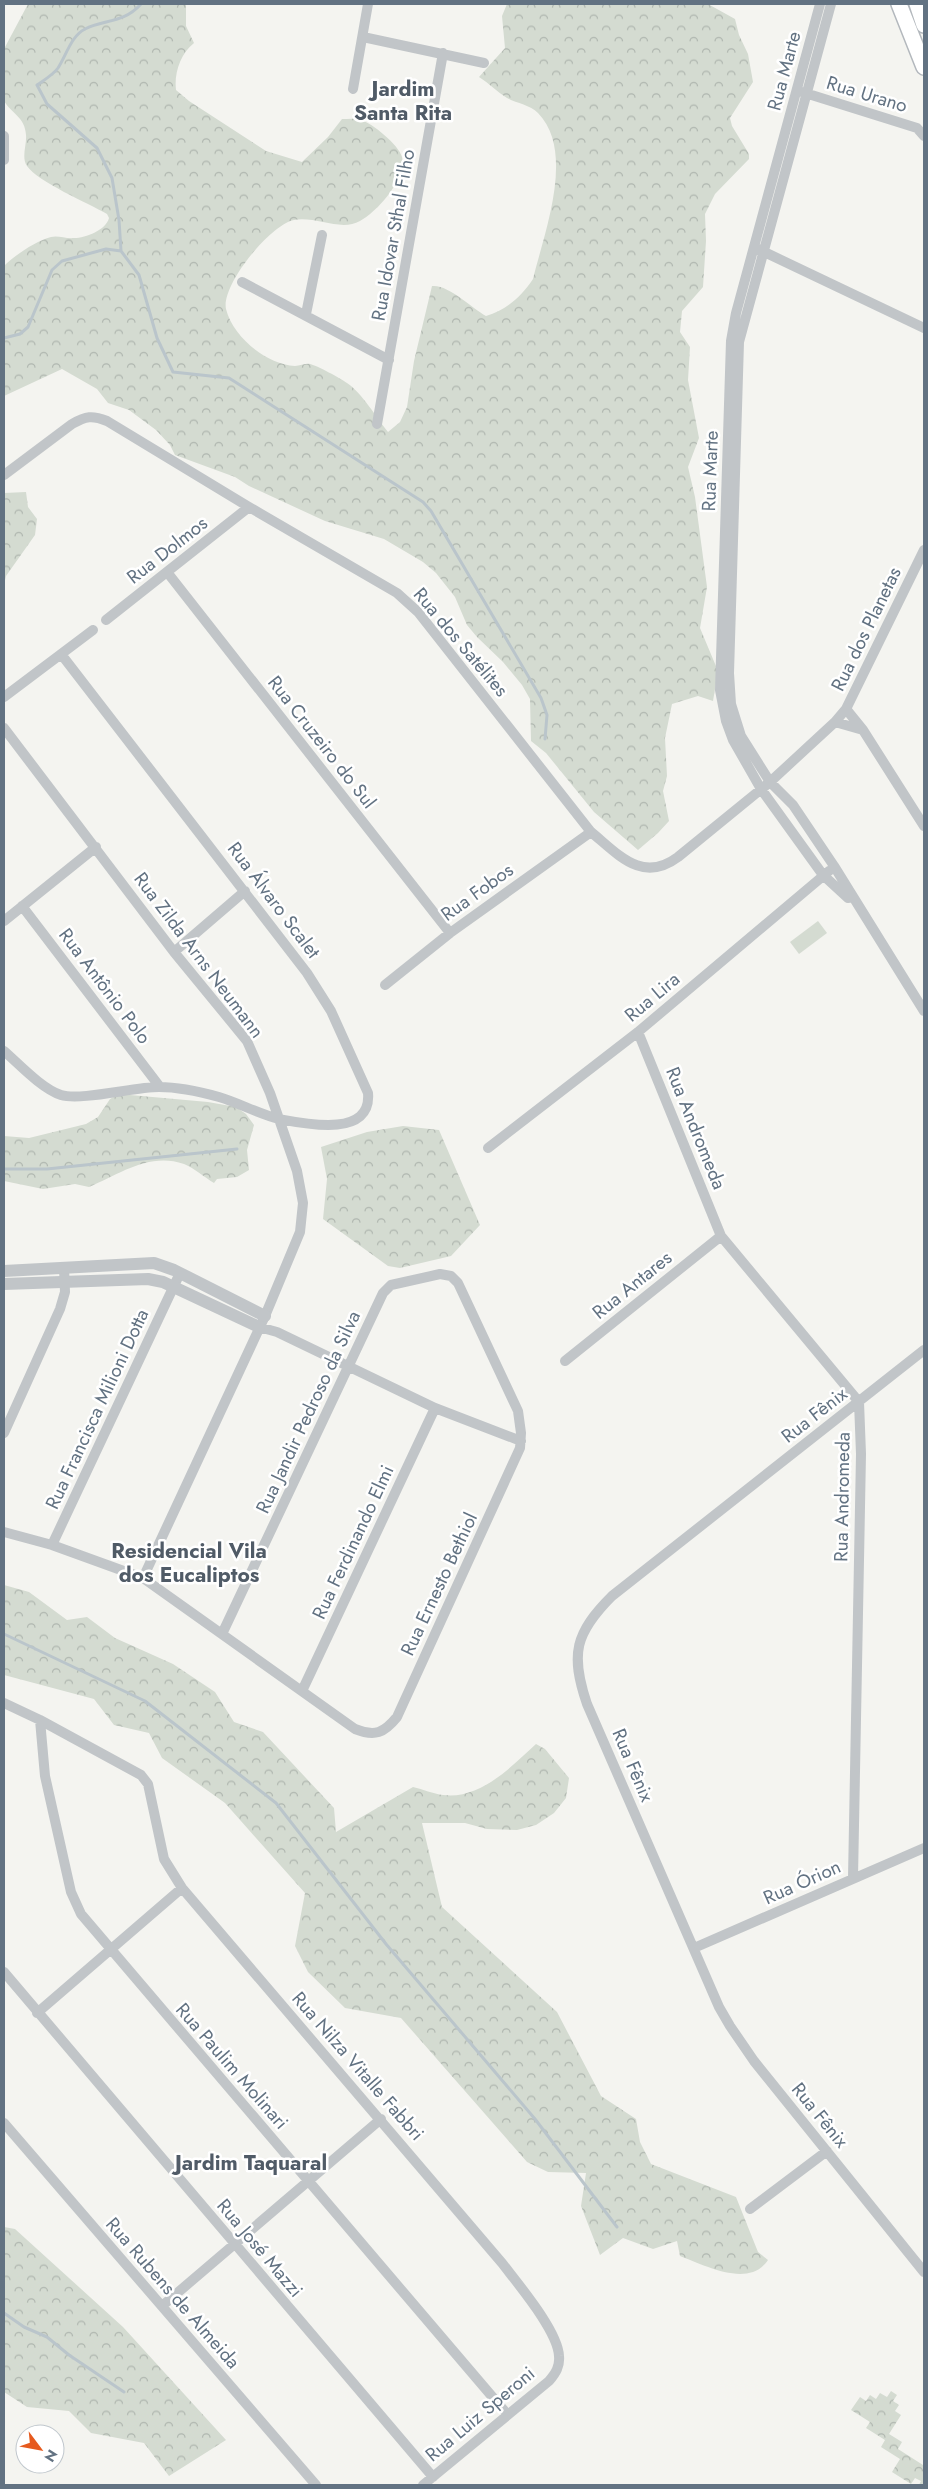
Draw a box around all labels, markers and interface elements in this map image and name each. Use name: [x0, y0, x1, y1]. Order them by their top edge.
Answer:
street label: Rua Marte: [760, 28, 808, 114]
street label: Rua Urano: [823, 69, 911, 119]
district label: Jardim Santa Rita: [354, 74, 452, 128]
street label: Rua Idovar Sthal Filho: [365, 147, 421, 323]
street label: Rua Marte: [695, 430, 725, 512]
street label: Rua Dolmos: [121, 510, 213, 590]
street label: Rua dos Planetas: [824, 562, 908, 696]
street label: Rua dos Satélites: [407, 582, 515, 703]
street label: Rua Cruzeiro do Sul: [261, 670, 383, 814]
street label: Rua Álvaro Scalet: [221, 836, 327, 964]
street label: Rua Fobos: [435, 856, 519, 927]
street label: Rua Zilda Arns Neumann: [128, 866, 270, 1044]
street label: Rua Antônio Polo: [52, 922, 158, 1050]
street label: Rua Lira: [619, 966, 685, 1028]
street label: Rua Andromeda: [659, 1063, 733, 1193]
street label: Rua Antares: [586, 1244, 678, 1325]
street label: Rua Francisca Milioni Dotta: [39, 1305, 155, 1513]
street label: Rua Jandir Pedroso da Silva: [249, 1306, 367, 1518]
street label: Rua Fênix: [775, 1381, 853, 1449]
street label: Rua Andromeda: [827, 1432, 857, 1562]
street label: Rua Ferdinando Elmi: [305, 1461, 401, 1623]
street label: Rua Ernesto Bethiol: [394, 1508, 484, 1660]
district label: Residencial Vila dos Eucaliptos: [111, 1536, 267, 1590]
street label: Rua Fênix: [606, 1724, 660, 1806]
street label: Rua Órion: [759, 1853, 845, 1911]
street label: Rua Nilza Vitalle Fabbri: [286, 1986, 430, 2146]
street label: Rua Paulim Molinari: [169, 1997, 295, 2135]
street label: Rua Fênix: [785, 2077, 855, 2153]
district label: Jardim Taquaral: [171, 2148, 327, 2178]
street label: Rua José Mazzi: [211, 2193, 309, 2303]
street label: Rua Rubens de Almeida: [100, 2211, 246, 2375]
street label: Rua Luiz Speroni: [419, 2360, 541, 2468]
north arrow: [15, 2424, 65, 2474]
text: N: [40, 2446, 62, 2466]

